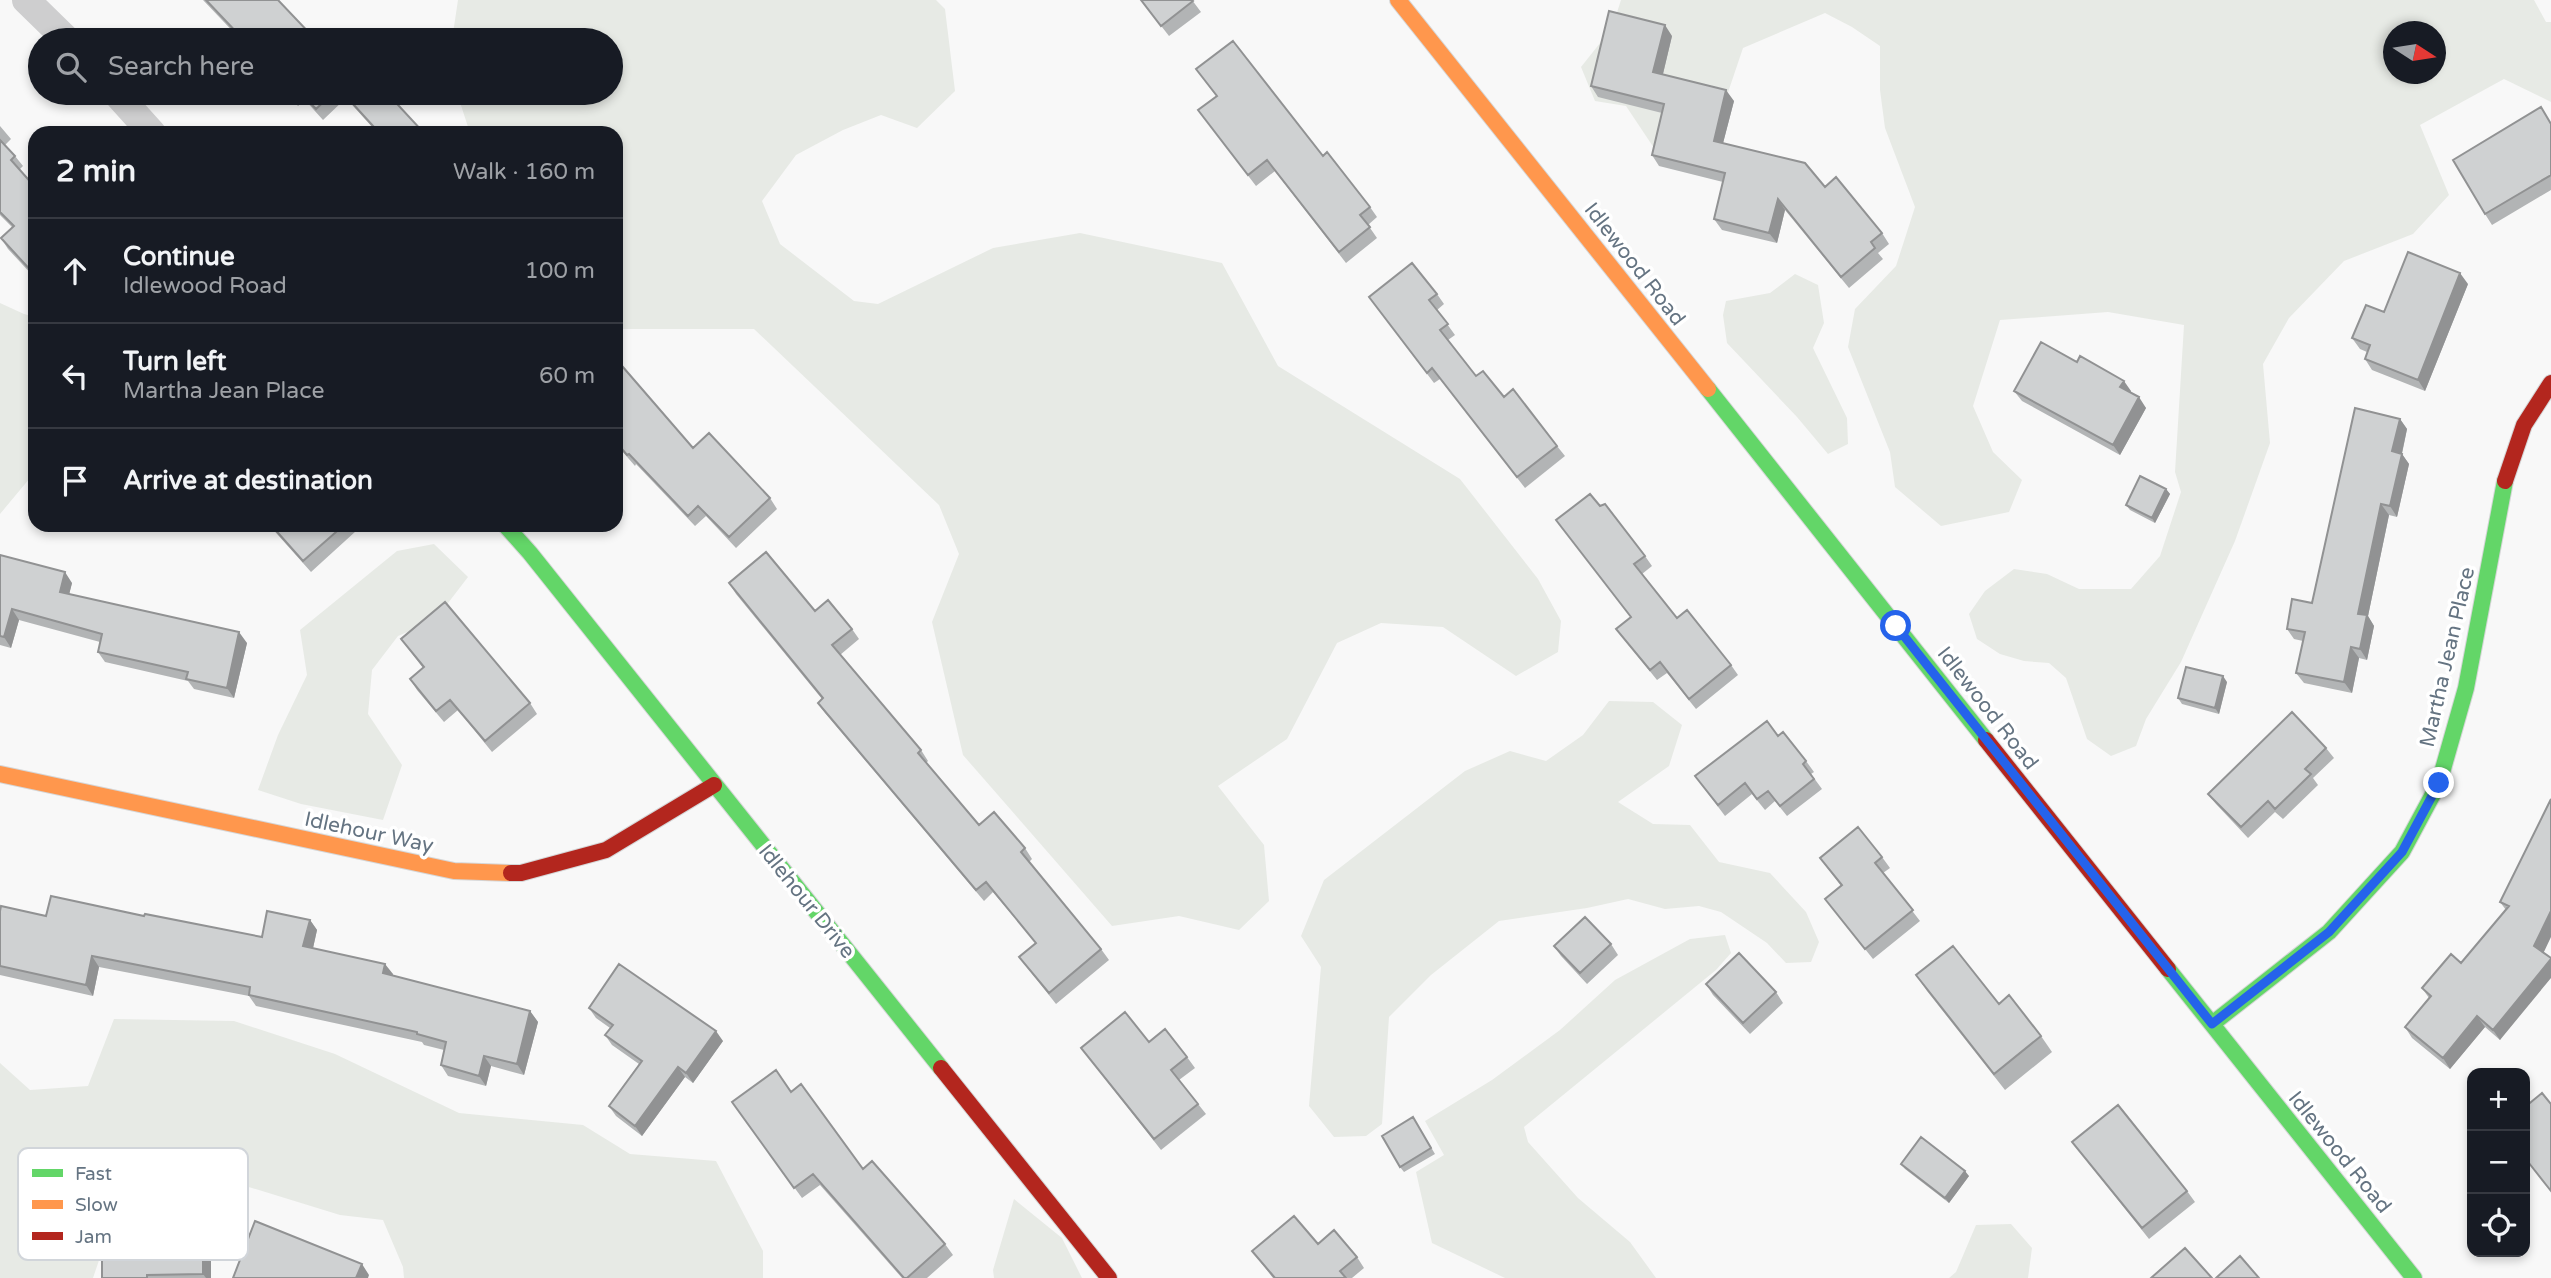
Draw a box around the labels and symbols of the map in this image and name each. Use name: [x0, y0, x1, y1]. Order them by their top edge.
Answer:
north arrow: [2383, 21, 2446, 84]
street label: Idlewood Road: [1579, 198, 1690, 331]
street label: Martha Jean Place: [2415, 565, 2480, 750]
route start: [1880, 610, 1911, 641]
street label: Idlewood Road: [1932, 642, 2043, 775]
route end: [2423, 767, 2454, 798]
street label: Idlehour Way: [302, 807, 436, 858]
street label: Idlehour Drive: [753, 839, 860, 964]
street label: Idlewood Road: [2283, 1086, 2396, 1218]
legend: [18, 1148, 248, 1260]
text: Fast: [75, 1163, 112, 1185]
text: Slow: [75, 1194, 118, 1216]
text: Jam: [75, 1226, 112, 1248]

